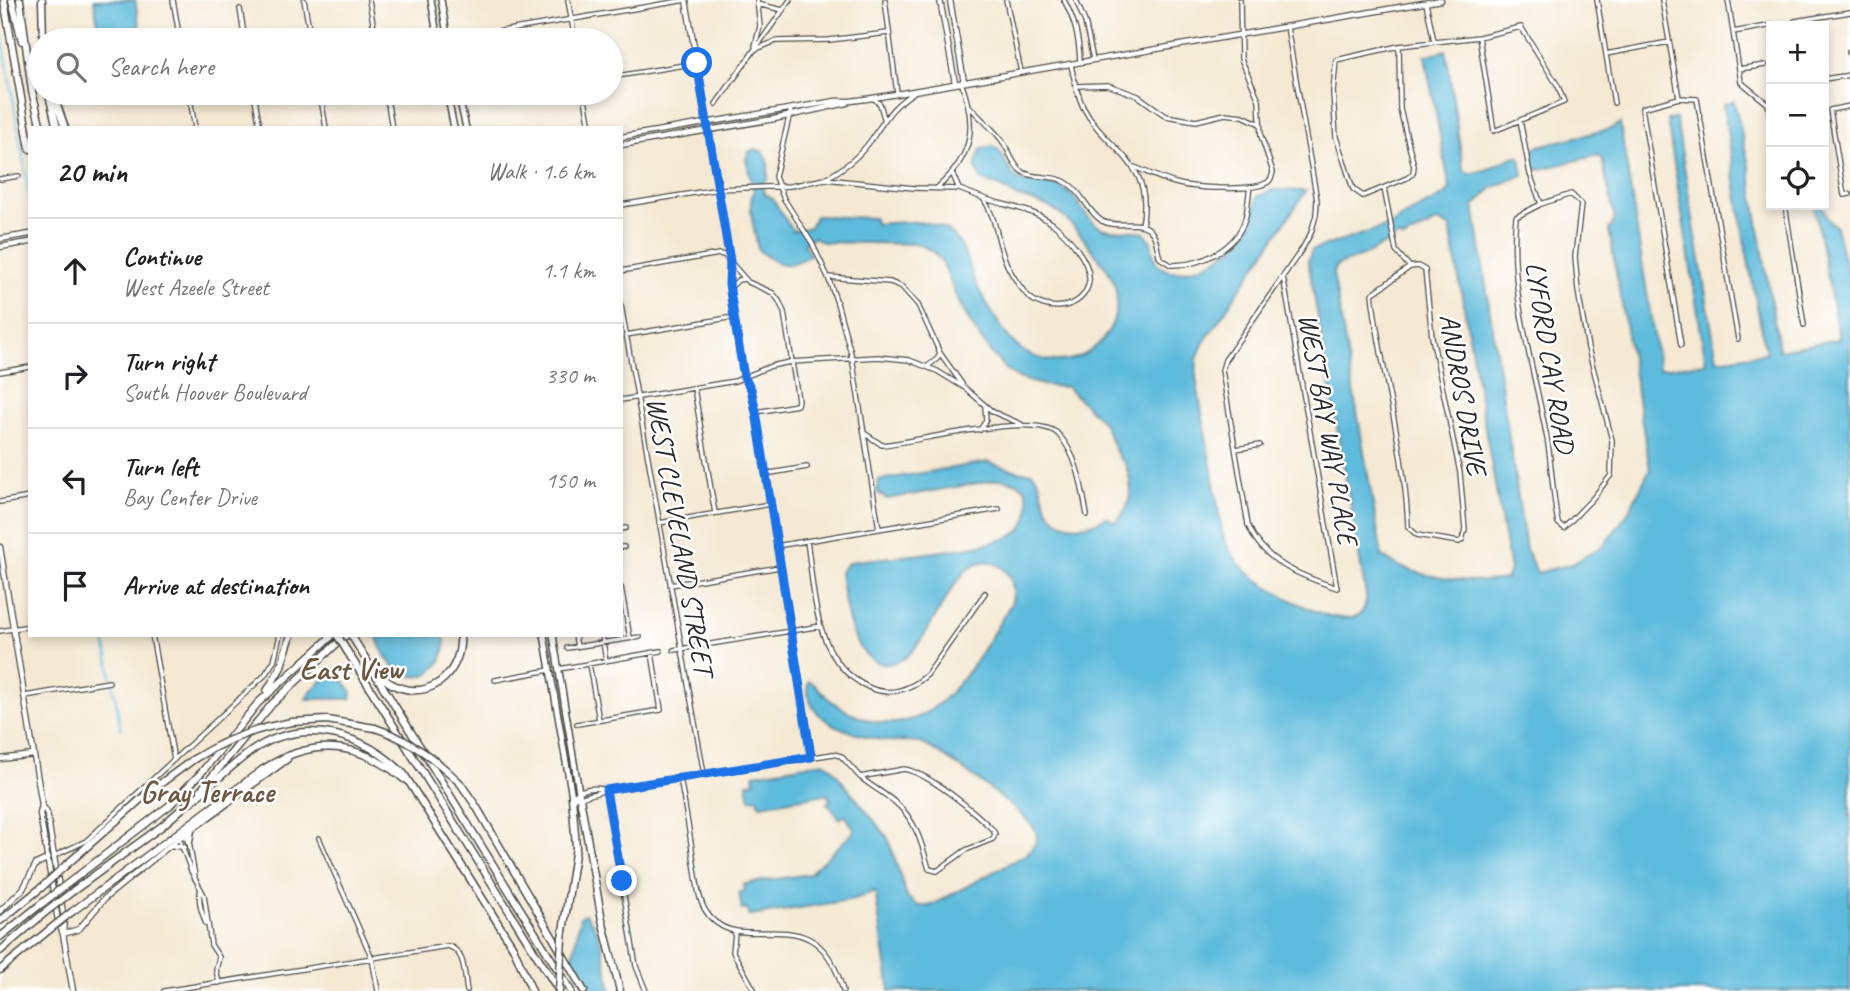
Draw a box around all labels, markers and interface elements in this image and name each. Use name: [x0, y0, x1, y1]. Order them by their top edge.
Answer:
map controls: [1766, 21, 1829, 210]
button: +: [1766, 21, 1829, 84]
search box: [28, 28, 623, 105]
route start: [681, 47, 712, 78]
icon: search: [52, 48, 90, 86]
text: Search here: [108, 50, 214, 83]
button: −: [1766, 84, 1829, 147]
button: locate: [1766, 147, 1829, 210]
text: 20 min: [56, 153, 127, 191]
text: Walk · 1.6 km: [487, 157, 595, 186]
text: Continue: [123, 240, 201, 273]
icon: ahead: [56, 252, 94, 290]
text: 1.1 km: [542, 256, 595, 285]
street label: LYFORD CAY ROAD: [1518, 259, 1583, 458]
text: West Azeele Street: [123, 273, 269, 302]
street label: WEST BAY WAY PLACE: [1291, 311, 1367, 551]
street label: ANDROS DRIVE: [1432, 311, 1495, 481]
text: Turn right: [123, 345, 214, 378]
icon: right: [56, 357, 94, 395]
text: 330 m: [546, 361, 595, 390]
text: South Hoover Boulevard: [123, 378, 307, 407]
street label: WEST CLEVELAND STREET: [639, 394, 723, 684]
text: Turn left: [123, 450, 198, 483]
icon: left: [56, 462, 94, 500]
text: 150 m: [546, 466, 595, 495]
text: Bay Center Drive: [123, 483, 257, 512]
icon: arrive: [56, 567, 94, 605]
text: Arrive at destination: [123, 569, 309, 602]
district label: East View: [299, 650, 405, 688]
district label: Gray Terrace: [140, 773, 277, 812]
route end: [606, 865, 637, 896]

